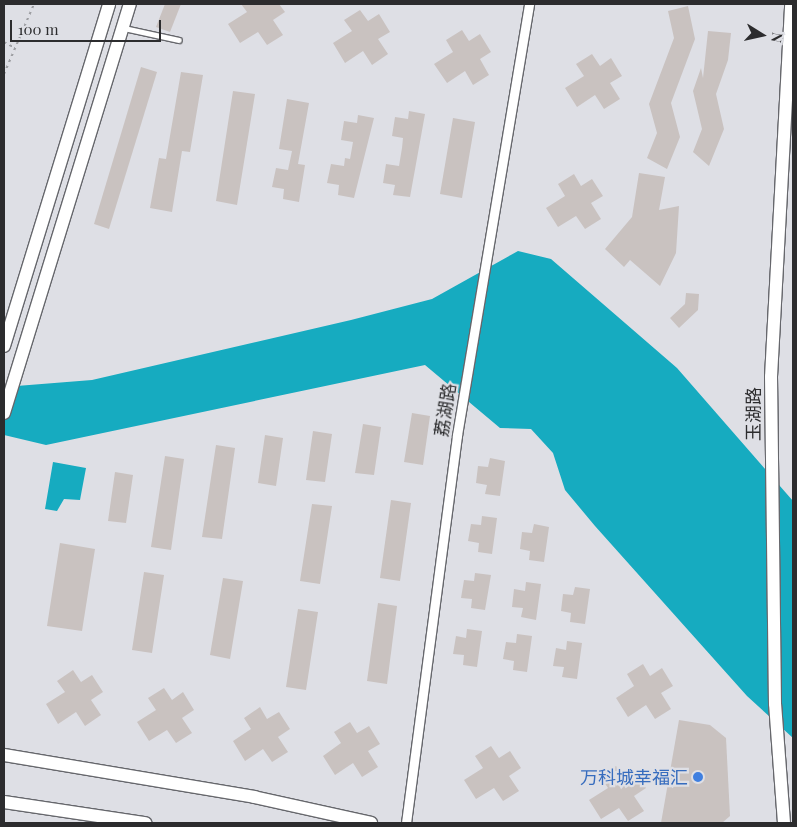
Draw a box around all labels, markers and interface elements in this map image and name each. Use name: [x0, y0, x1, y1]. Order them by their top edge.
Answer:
scale bar: [12, 10, 164, 42]
north arrow: [737, 10, 787, 60]
text: 100 m: [18, 19, 59, 39]
text: N: [767, 31, 787, 44]
street label: 荔湖路: [430, 382, 460, 438]
street label: 玉湖路: [742, 387, 764, 441]
place label: 万科城幸福汇: [580, 766, 688, 788]
marker: 万科城幸福汇: [692, 771, 704, 783]

